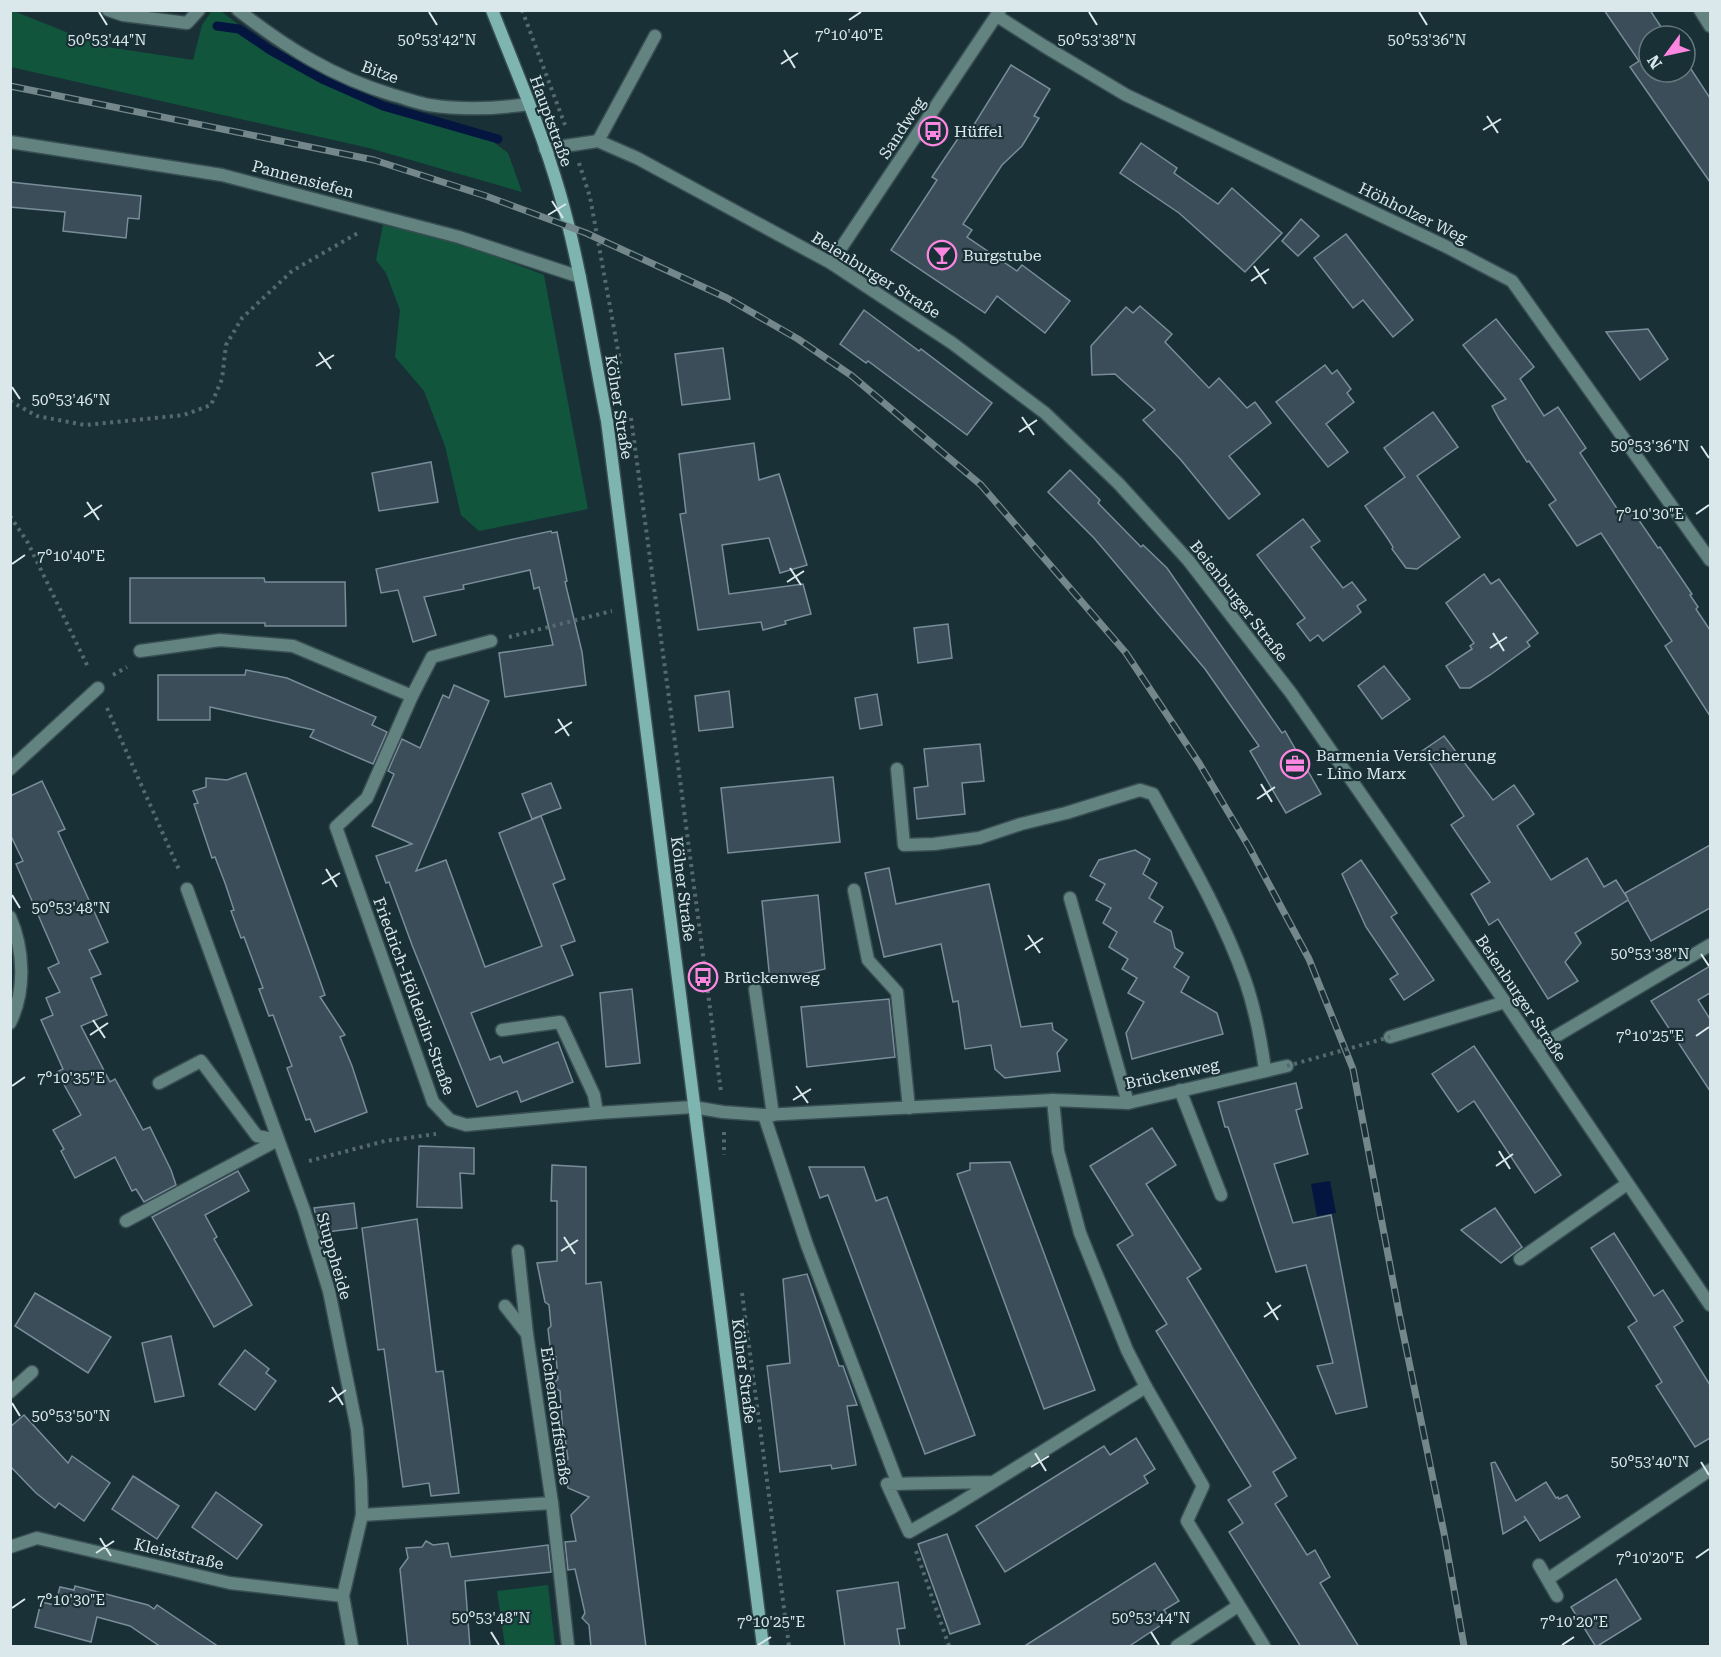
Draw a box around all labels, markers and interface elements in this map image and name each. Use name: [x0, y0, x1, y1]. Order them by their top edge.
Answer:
north arrow: [1637, 24, 1697, 84]
text: 7°10'40"E: [815, 26, 883, 44]
text: 50°53'44"N: [67, 31, 147, 49]
text: 50°53'42"N: [397, 31, 477, 49]
text: 50°53'38"N: [1057, 31, 1137, 49]
text: 50°53'36"N: [1387, 31, 1467, 49]
text: N: [1644, 52, 1666, 72]
street label: Bitze: [359, 57, 401, 88]
street label: Hauptstraße: [526, 73, 576, 169]
street label: Sandweg: [875, 93, 930, 163]
bus stop icon: Hüffel: [917, 115, 949, 147]
place label: Hüffel: [954, 122, 1002, 141]
street label: Pannensiefen: [250, 156, 356, 202]
street label: Höhholzer Weg: [1356, 178, 1471, 248]
street label: Beienburger Straße: [808, 228, 944, 322]
bar icon: Burgstube: [926, 239, 958, 271]
place label: Burgstube: [963, 246, 1042, 265]
street label: Kölner Straße: [601, 353, 637, 461]
text: 50°53'46"N: [31, 391, 111, 409]
text: 50°53'36"N: [1610, 437, 1690, 455]
text: 7°10'30"E: [1616, 505, 1684, 523]
street label: Beienburger Straße: [1186, 537, 1292, 665]
text: 7°10'40"E: [37, 547, 105, 565]
place label: Barmenia Versicherung - Lino Marx: [1316, 746, 1497, 783]
office icon: Barmenia Versicherung - Lino Marx: [1279, 748, 1311, 780]
street label: Kölner Straße: [667, 835, 699, 943]
street label: Friedrich-Hölderlin-Straße: [369, 895, 459, 1098]
text: 50°53'48"N: [31, 899, 111, 917]
street label: Beienburger Straße: [1472, 931, 1570, 1065]
text: 50°53'38"N: [1610, 945, 1690, 963]
bus stop icon: Brückenweg: [687, 961, 719, 993]
place label: Brückenweg: [724, 968, 820, 987]
text: 7°10'25"E: [1616, 1027, 1684, 1045]
street label: Brückenweg: [1123, 1055, 1222, 1093]
text: 7°10'35"E: [37, 1069, 105, 1087]
street label: Stuppheide: [312, 1210, 356, 1302]
street label: Kölner Straße: [728, 1317, 760, 1425]
street label: Eichendorffstraße: [537, 1346, 575, 1487]
text: 50°53'50"N: [31, 1407, 111, 1425]
text: 50°53'40"N: [1610, 1453, 1690, 1471]
street label: Kleiststraße: [132, 1534, 226, 1574]
text: 7°10'20"E: [1616, 1549, 1684, 1567]
text: 7°10'30"E: [37, 1591, 105, 1609]
text: 50°53'48"N: [451, 1609, 531, 1627]
text: 50°53'44"N: [1111, 1609, 1191, 1627]
text: 7°10'25"E: [737, 1613, 805, 1631]
text: 7°10'20"E: [1540, 1613, 1608, 1631]

